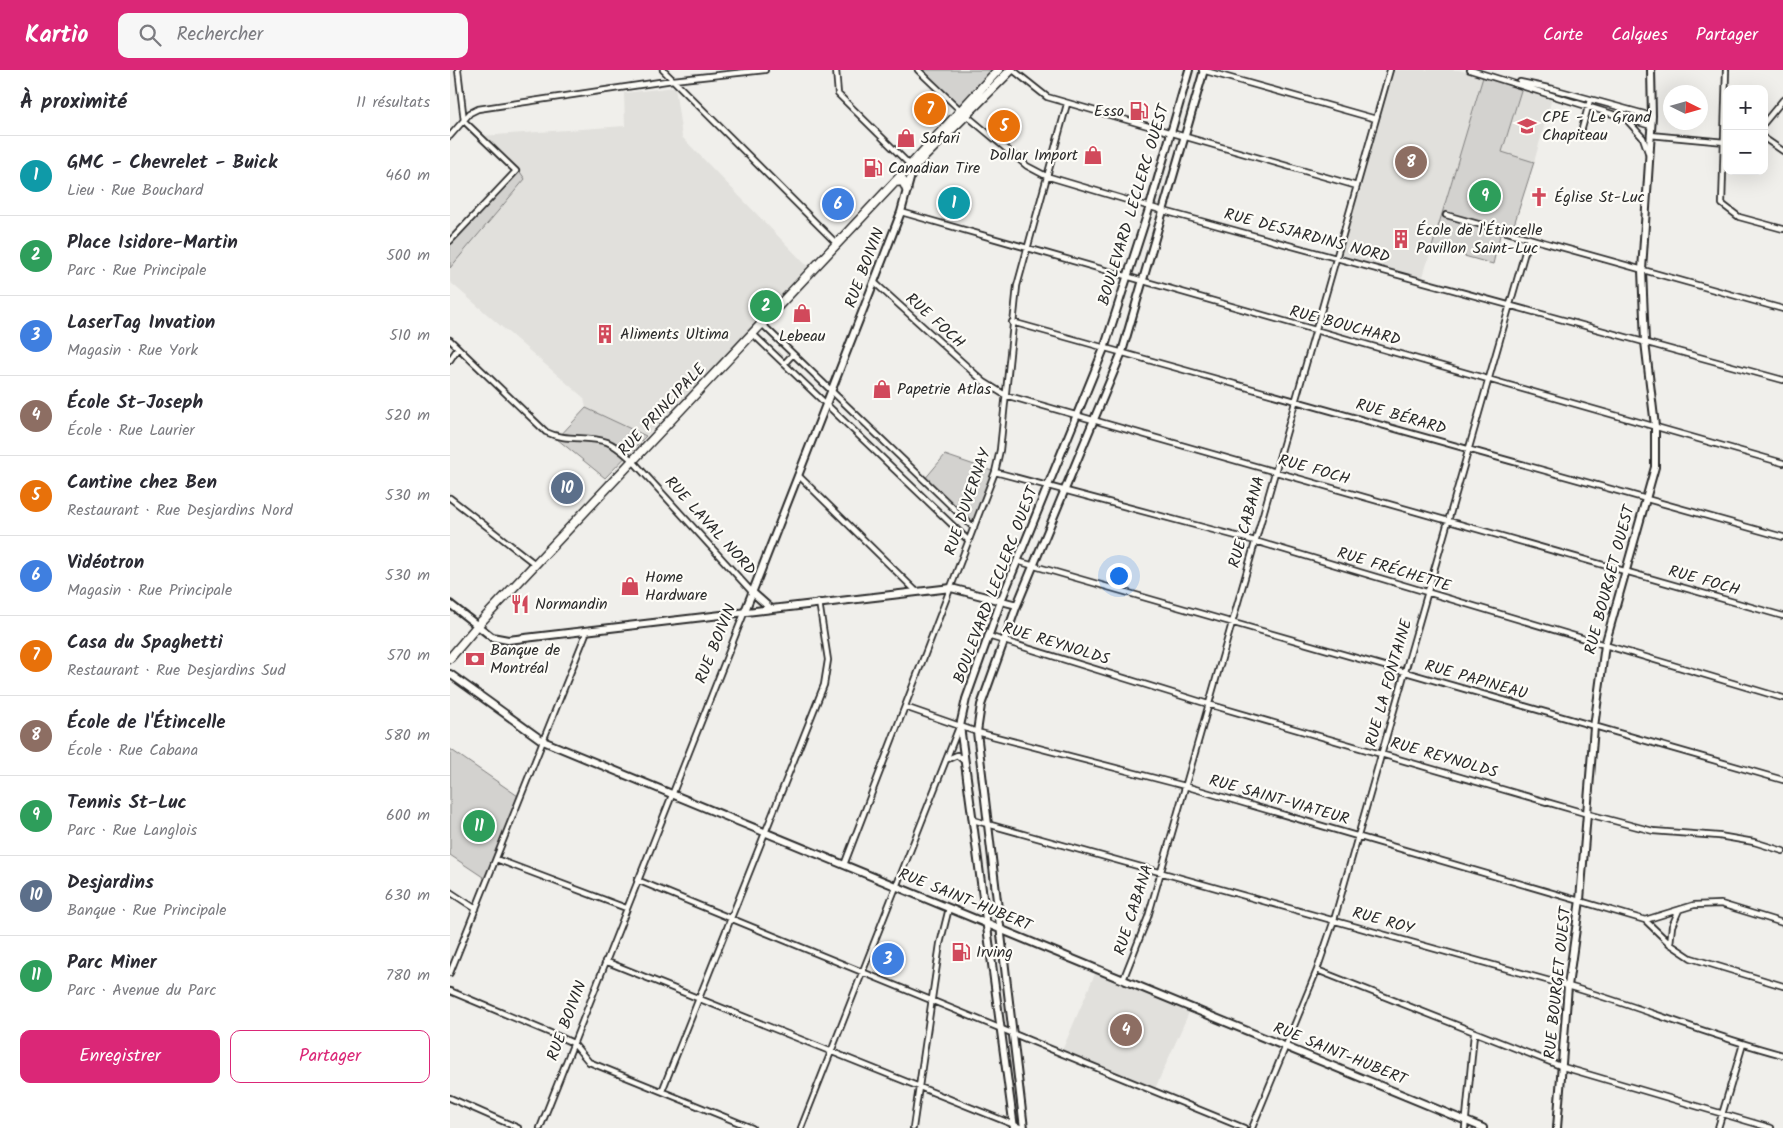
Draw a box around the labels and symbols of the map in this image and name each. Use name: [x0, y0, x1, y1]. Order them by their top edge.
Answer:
north arrow: [1663, 85, 1708, 130]
pin: 7: [914, 90, 946, 128]
place label: Esso: [1094, 99, 1124, 124]
street label: BOULEVARD LECLERC OUEST: [1092, 100, 1177, 309]
fuel station icon: Esso: [1128, 100, 1150, 122]
place label: CPE - Le Grand Chapiteau: [1542, 105, 1652, 148]
pin: 5: [988, 107, 1020, 145]
school or university icon: CPE - Le Grand Chapiteau: [1516, 115, 1538, 137]
place label: Safari: [921, 126, 961, 151]
shop icon: Safari: [895, 127, 917, 149]
place label: Dollar Import: [989, 143, 1079, 168]
pin: 8: [1395, 143, 1427, 181]
shop icon: Dollar Import: [1082, 144, 1104, 166]
place label: Canadian Tire: [888, 156, 980, 181]
fuel station icon: Canadian Tire: [862, 157, 884, 179]
pin: 9: [1469, 177, 1501, 215]
pin: 1: [938, 184, 970, 222]
pin: 6: [822, 185, 854, 223]
place label: Église St-Luc: [1554, 185, 1645, 210]
church icon: Église St-Luc: [1528, 186, 1550, 208]
street label: RUE DESJARDINS NORD: [1221, 202, 1393, 270]
place label: École de l'Étincelle Pavillon Saint-Luc: [1416, 218, 1542, 261]
street label: RUE BOIVIN: [838, 224, 892, 312]
building icon: École de l'Étincelle Pavillon Saint-Luc: [1390, 228, 1412, 250]
pin: 2: [750, 287, 782, 325]
street label: RUE FOCH: [899, 287, 971, 355]
street label: RUE BOUCHARD: [1287, 299, 1403, 353]
shop icon: Lebeau: [791, 302, 813, 324]
place label: Aliments Ultima: [620, 322, 729, 347]
building icon: Aliments Ultima: [594, 323, 616, 345]
place label: Lebeau: [779, 324, 826, 349]
street label: RUE PRINCIPALE: [612, 357, 712, 462]
place label: Papetrie Atlas: [897, 377, 991, 402]
shop icon: Papetrie Atlas: [871, 378, 893, 400]
street label: RUE BÉRARD: [1353, 392, 1449, 442]
street label: RUE DUVERNAY: [938, 444, 998, 559]
street label: RUE FOCH: [1275, 448, 1353, 492]
pin: 10: [551, 469, 583, 507]
street label: RUE LAVAL NORD: [658, 470, 762, 582]
street label: RUE CABANA: [1222, 473, 1272, 571]
street label: BOULEVARD LECLERC OUEST: [947, 482, 1046, 687]
street label: RUE BOURGET OUEST: [1578, 501, 1642, 657]
street label: RUE FRÉCHETTE: [1334, 541, 1455, 599]
street label: RUE FOCH: [1665, 559, 1743, 603]
your location: [1106, 563, 1132, 589]
place label: Home Hardware: [645, 565, 707, 608]
shop icon: Home Hardware: [619, 575, 641, 597]
place label: Normandin: [535, 592, 607, 617]
restaurant icon: Normandin: [509, 593, 531, 615]
street label: RUE BOIVIN: [689, 600, 743, 688]
street label: RUE LA FONTAINE: [1359, 615, 1419, 750]
street label: RUE REYNOLDS: [999, 616, 1113, 672]
place label: Banque de Montréal: [490, 638, 560, 681]
bank icon: Banque de Montréal: [464, 648, 486, 670]
street label: RUE PAPINEAU: [1421, 653, 1531, 707]
street label: RUE REYNOLDS: [1387, 731, 1501, 785]
street label: RUE SAINT-VIATEUR: [1206, 768, 1352, 832]
pin: 11: [463, 807, 495, 845]
street label: RUE CABANA: [1108, 861, 1161, 959]
street label: RUE SAINT-HUBERT: [894, 862, 1037, 939]
street label: RUE ROY: [1349, 900, 1418, 942]
street label: RUE BOURGET OUEST: [1538, 904, 1579, 1061]
pin: 3: [872, 940, 904, 978]
place label: Irving: [976, 940, 1013, 965]
fuel station icon: Irving: [950, 941, 972, 963]
street label: RUE BOIVIN: [540, 977, 594, 1065]
pin: 4: [1110, 1011, 1142, 1049]
street label: RUE SAINT-HUBERT: [1269, 1016, 1412, 1093]

